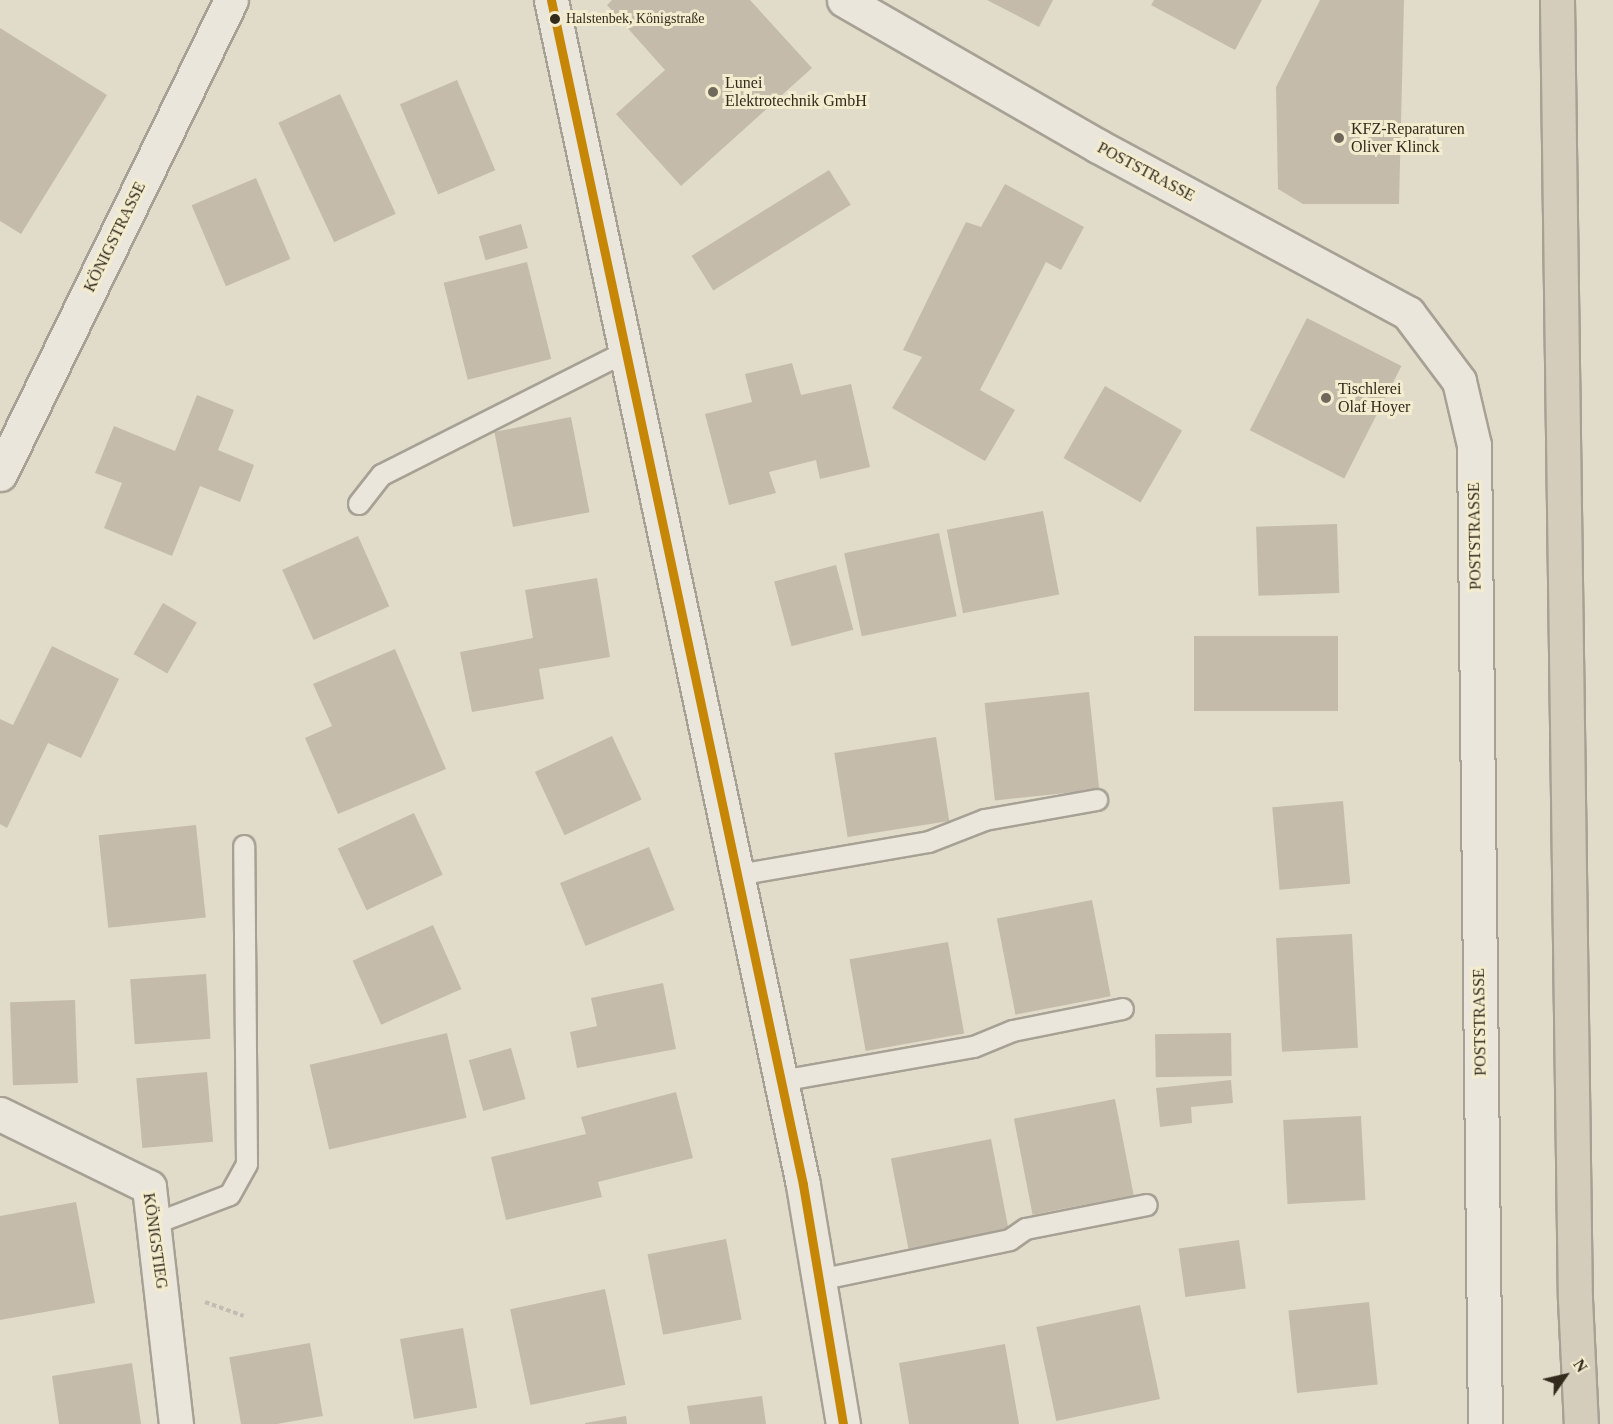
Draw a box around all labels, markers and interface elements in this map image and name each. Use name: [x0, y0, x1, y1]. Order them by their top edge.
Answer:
place label: Halstenbek, Königstraße: [566, 11, 704, 27]
marker: Halstenbek, Königstraße: [549, 13, 561, 25]
place label: Lunei Elektrotechnik GmbH: [725, 73, 867, 111]
marker: Lunei Elektrotechnik GmbH: [706, 85, 720, 99]
place label: KFZ-Reparaturen Oliver Klinck: [1351, 119, 1465, 157]
marker: KFZ-Reparaturen Oliver Klinck: [1332, 131, 1346, 145]
street label: POSTSTRASSE: [1094, 138, 1198, 206]
street label: KÖNIGSTRASSE: [80, 179, 150, 295]
place label: Tischlerei Olaf Hoyer: [1338, 379, 1410, 417]
marker: Tischlerei Olaf Hoyer: [1319, 391, 1333, 405]
street label: POSTSTRASSE: [1464, 482, 1486, 590]
street label: POSTSTRASSE: [1469, 968, 1491, 1076]
street label: KÖNIGSTIEG: [139, 1192, 171, 1290]
north arrow: [1535, 1346, 1595, 1406]
text: N: [1570, 1356, 1591, 1375]

